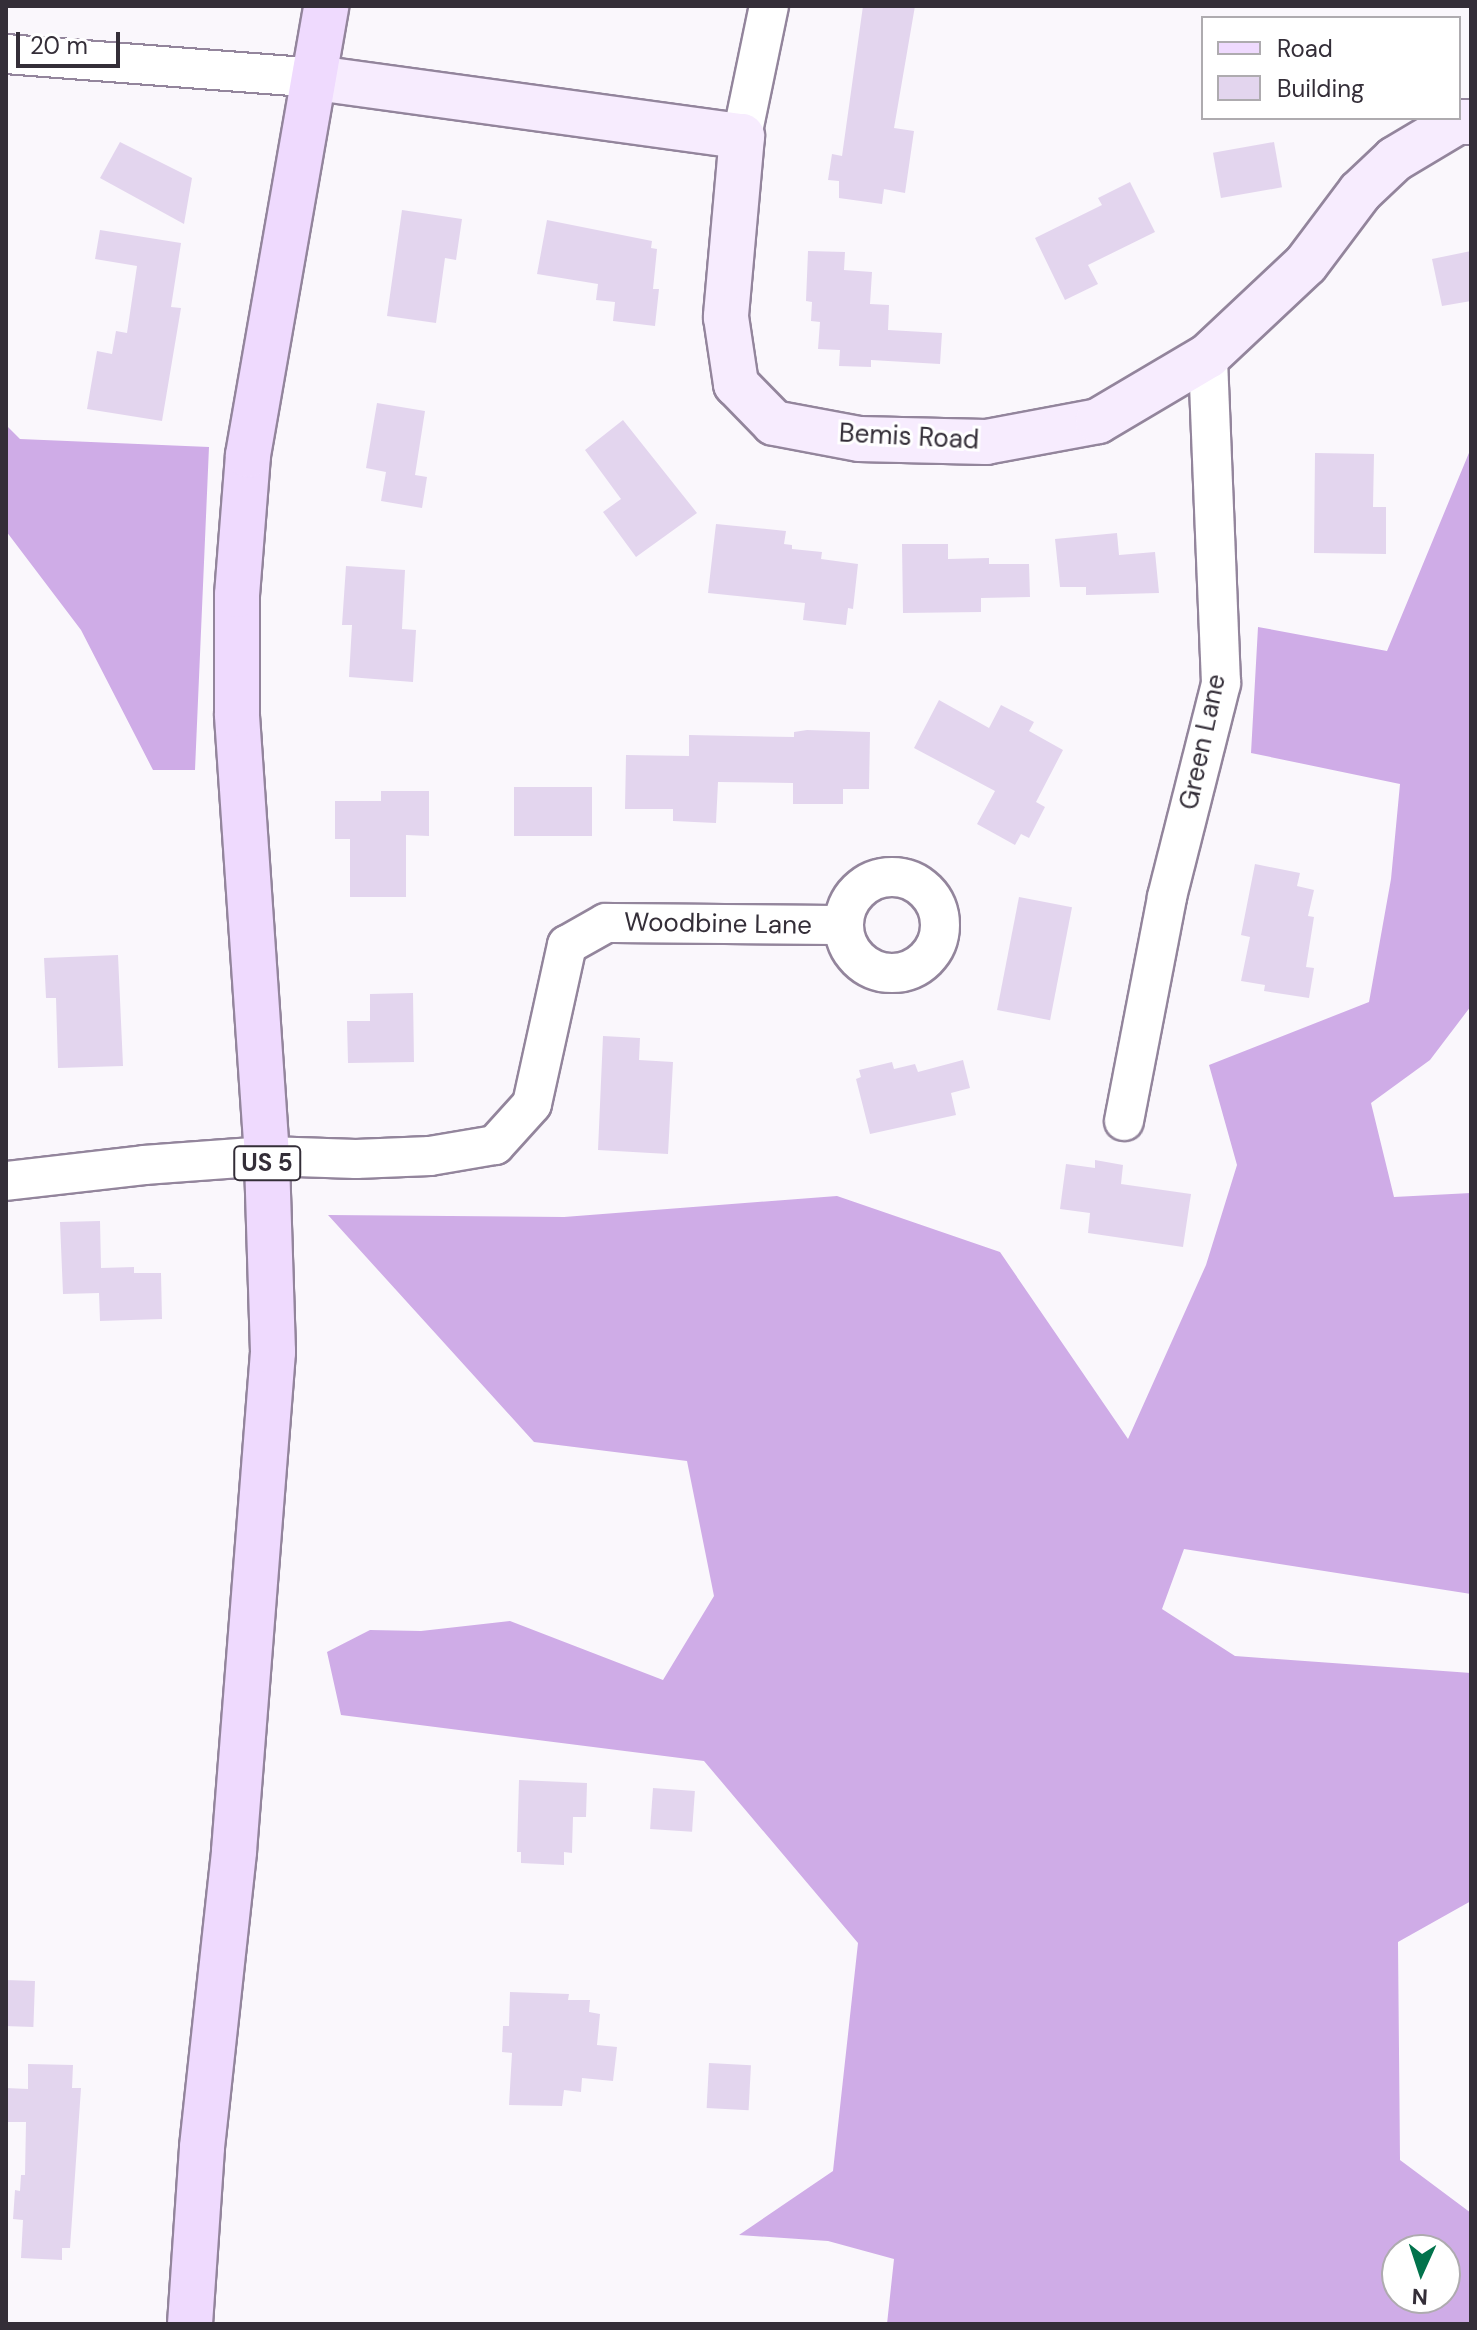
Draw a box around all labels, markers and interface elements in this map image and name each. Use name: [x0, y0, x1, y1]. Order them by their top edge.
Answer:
scale bar: [20, 16, 124, 66]
legend: [1201, 16, 1461, 120]
text: 20 m: [30, 30, 88, 61]
text: Road: [1277, 33, 1333, 64]
text: Building: [1277, 73, 1364, 104]
street label: Bemis Road: [838, 418, 980, 456]
street label: Green Lane: [1173, 671, 1233, 813]
street label: Woodbine Lane: [624, 907, 812, 941]
road number: US 5: [233, 1143, 301, 1183]
north arrow: [1381, 2234, 1461, 2314]
text: N: [1411, 2282, 1429, 2311]

